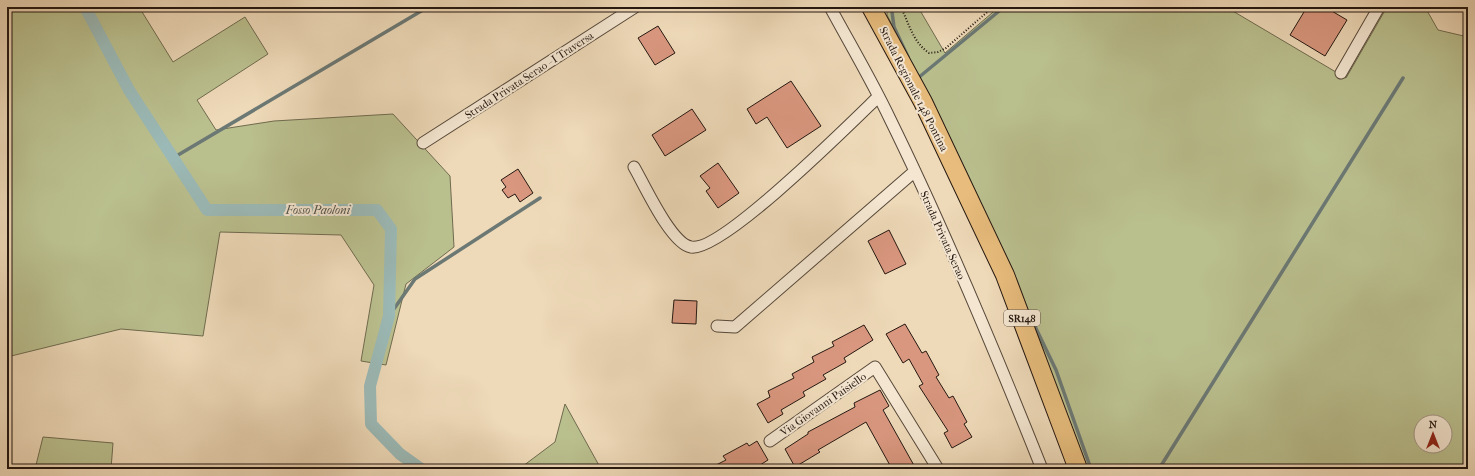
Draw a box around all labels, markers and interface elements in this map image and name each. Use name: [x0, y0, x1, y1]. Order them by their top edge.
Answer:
street label: Strada Regionale 148 Pontina: [876, 25, 951, 155]
street label: Strada Privata Serao - I Traversa: [463, 28, 597, 122]
street label: Strada Privata Serao: [917, 189, 968, 282]
water label: Fosso Paoloni: [285, 203, 352, 217]
road number: SR148: [1004, 310, 1040, 326]
street label: Via Giovanni Paisiello: [777, 370, 869, 440]
north arrow: [1413, 414, 1453, 454]
text: N: [1429, 418, 1438, 431]

